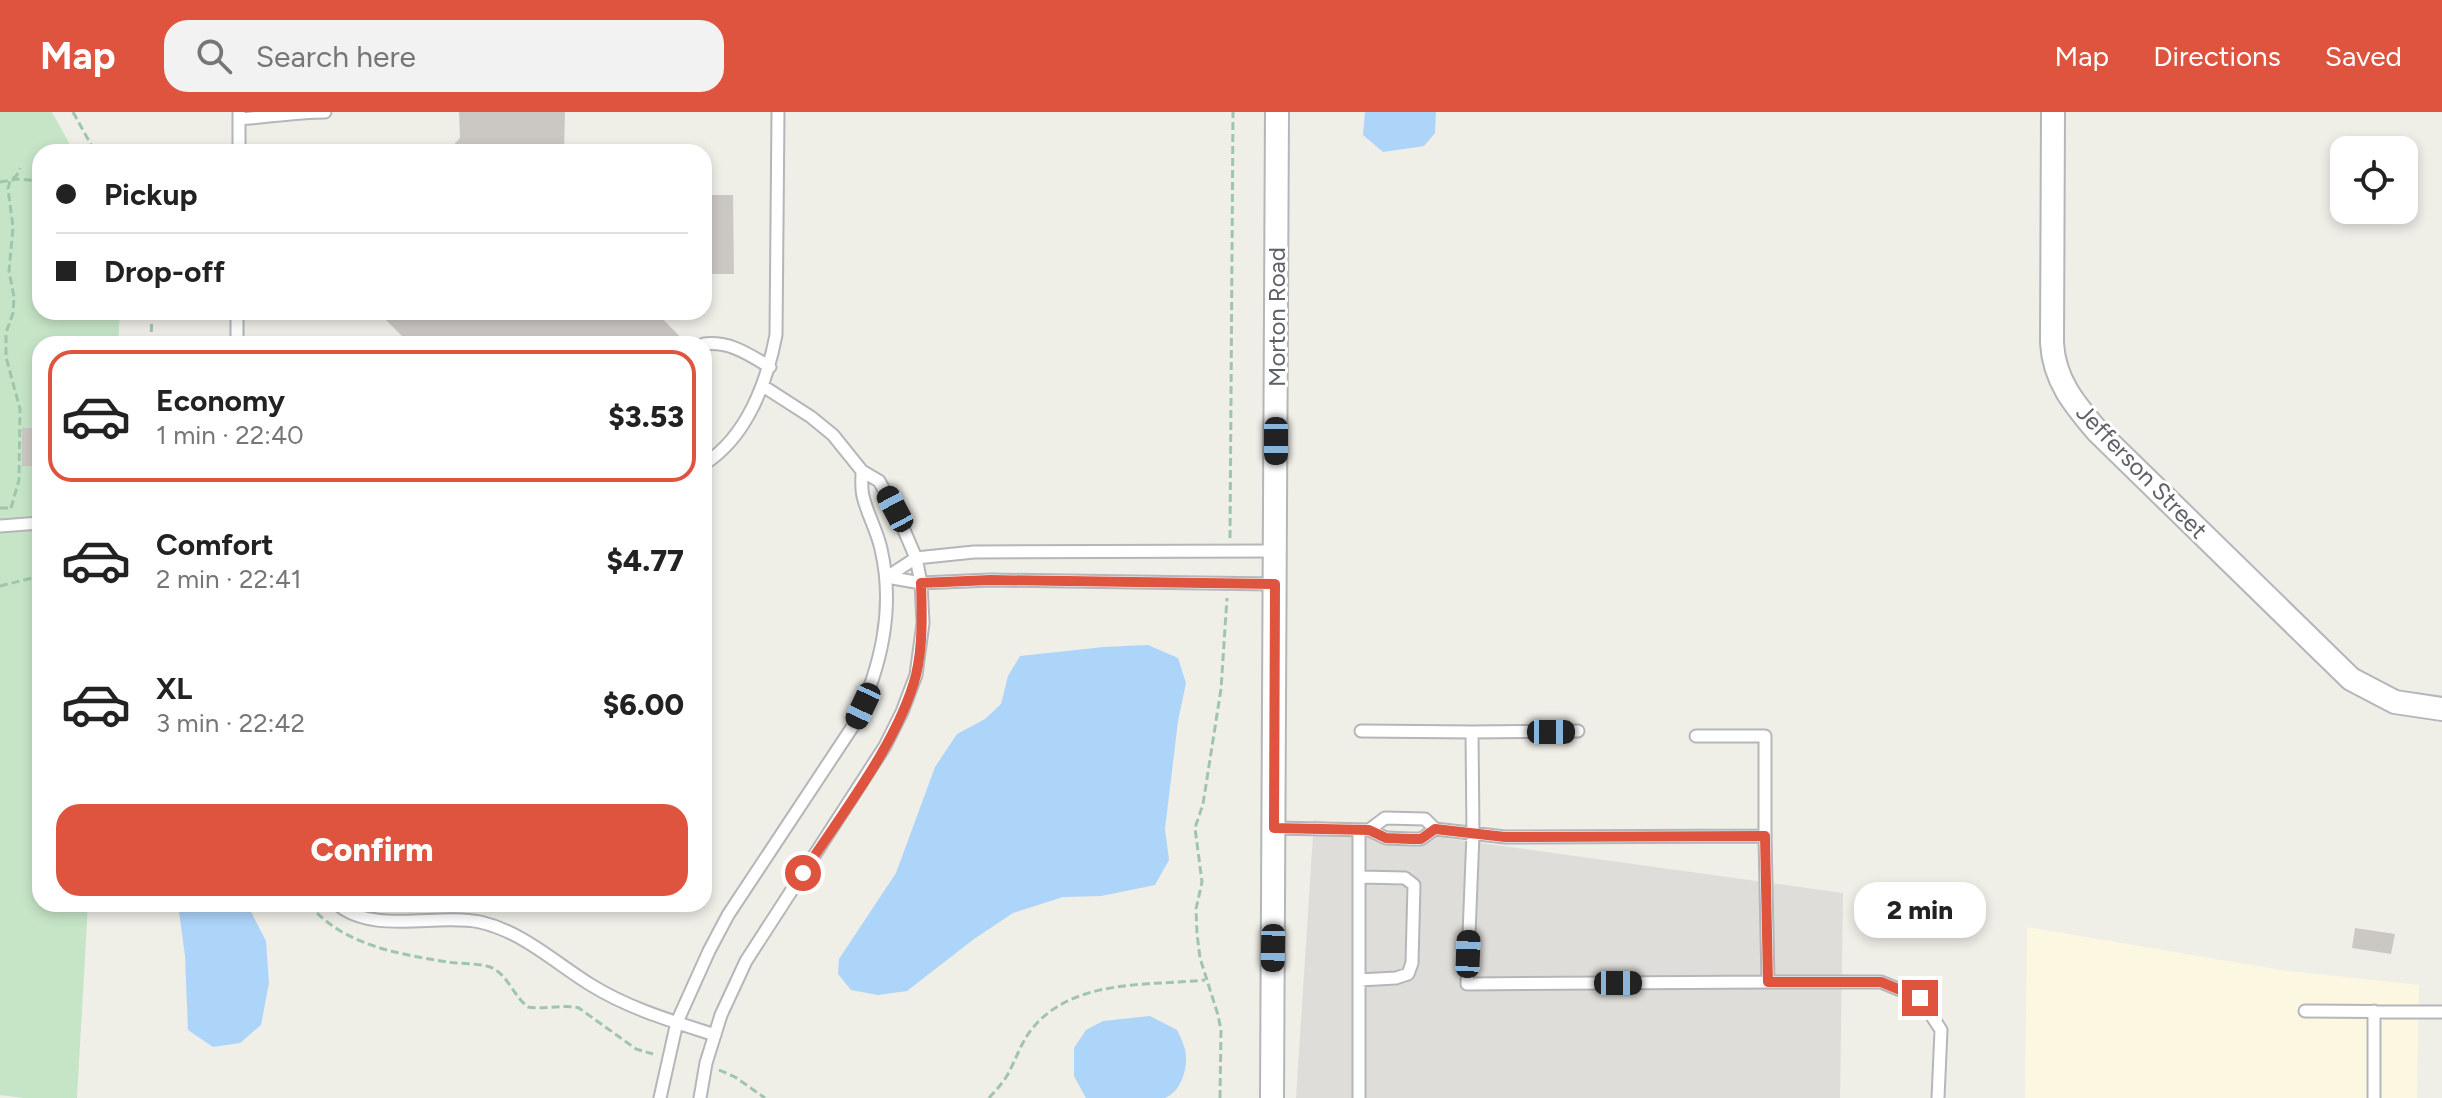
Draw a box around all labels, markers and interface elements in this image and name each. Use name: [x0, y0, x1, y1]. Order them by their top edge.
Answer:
search box: [164, 20, 724, 92]
text: Map: [40, 33, 116, 79]
icon: search: [192, 34, 236, 78]
text: Search here: [256, 38, 416, 75]
text: Map: [2055, 39, 2109, 73]
text: Directions: [2153, 39, 2281, 73]
text: Saved: [2325, 39, 2402, 73]
map controls: [2330, 136, 2418, 224]
button: locate: [2330, 136, 2418, 224]
text: Pickup: [104, 176, 198, 213]
street label: Morton Road: [1262, 247, 1291, 387]
text: Drop-off: [104, 253, 225, 290]
icon: car: [60, 380, 132, 452]
text: Economy: [156, 382, 285, 419]
text: $3.53: [608, 398, 684, 435]
street label: Jefferson Street: [2070, 398, 2214, 544]
car: [1264, 417, 1288, 465]
text: 1 min · 22:40: [156, 419, 304, 451]
car: [873, 482, 917, 536]
icon: car: [60, 524, 132, 596]
text: Comfort: [156, 526, 274, 563]
text: $4.77: [606, 542, 684, 579]
text: 2 min · 22:41: [156, 563, 302, 595]
icon: car: [60, 668, 132, 740]
text: XL: [156, 670, 192, 707]
car: [842, 679, 884, 733]
text: $6.00: [603, 686, 684, 723]
text: 3 min · 22:42: [156, 707, 305, 739]
car: [1527, 720, 1575, 744]
button: Confirm: [56, 804, 688, 896]
route start: [785, 855, 821, 891]
callout: 2 min: [1854, 882, 1986, 938]
text: 2 min: [1887, 894, 1953, 926]
car: [1261, 924, 1285, 972]
car: [1455, 930, 1481, 978]
car: [1594, 971, 1642, 995]
route end: [1902, 980, 1938, 1016]

